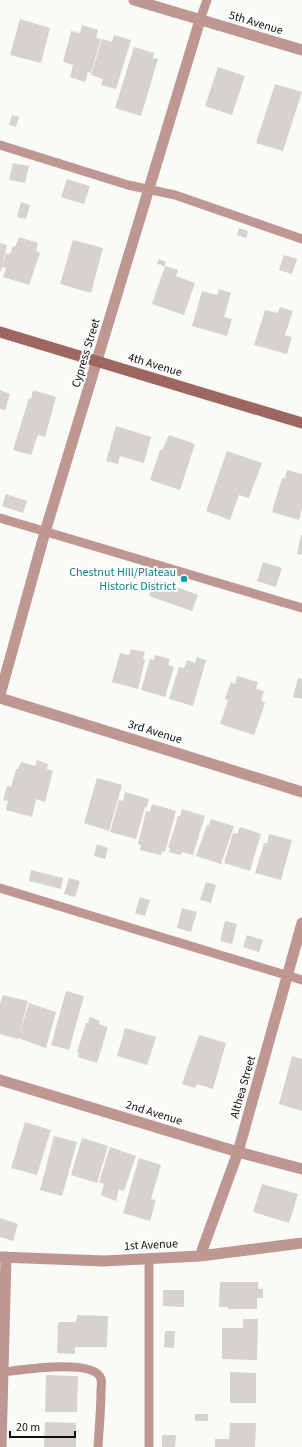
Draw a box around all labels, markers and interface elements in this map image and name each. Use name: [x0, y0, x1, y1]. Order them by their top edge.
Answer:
street label: 5th Avenue: [227, 7, 285, 39]
street label: Cypress Street: [67, 316, 105, 390]
street label: 4th Avenue: [126, 349, 184, 381]
place label: Chestnut Hill/Plateau Historic District: [69, 564, 176, 595]
marker: Chestnut Hill/Plateau Historic District: [179, 574, 189, 584]
street label: 3rd Avenue: [126, 716, 184, 748]
street label: Althea Street: [226, 1054, 260, 1120]
street label: 2nd Avenue: [124, 1096, 185, 1130]
street label: 1st Avenue: [123, 1235, 179, 1255]
scale bar: [10, 1413, 75, 1439]
text: 20 m: [16, 1419, 40, 1436]

